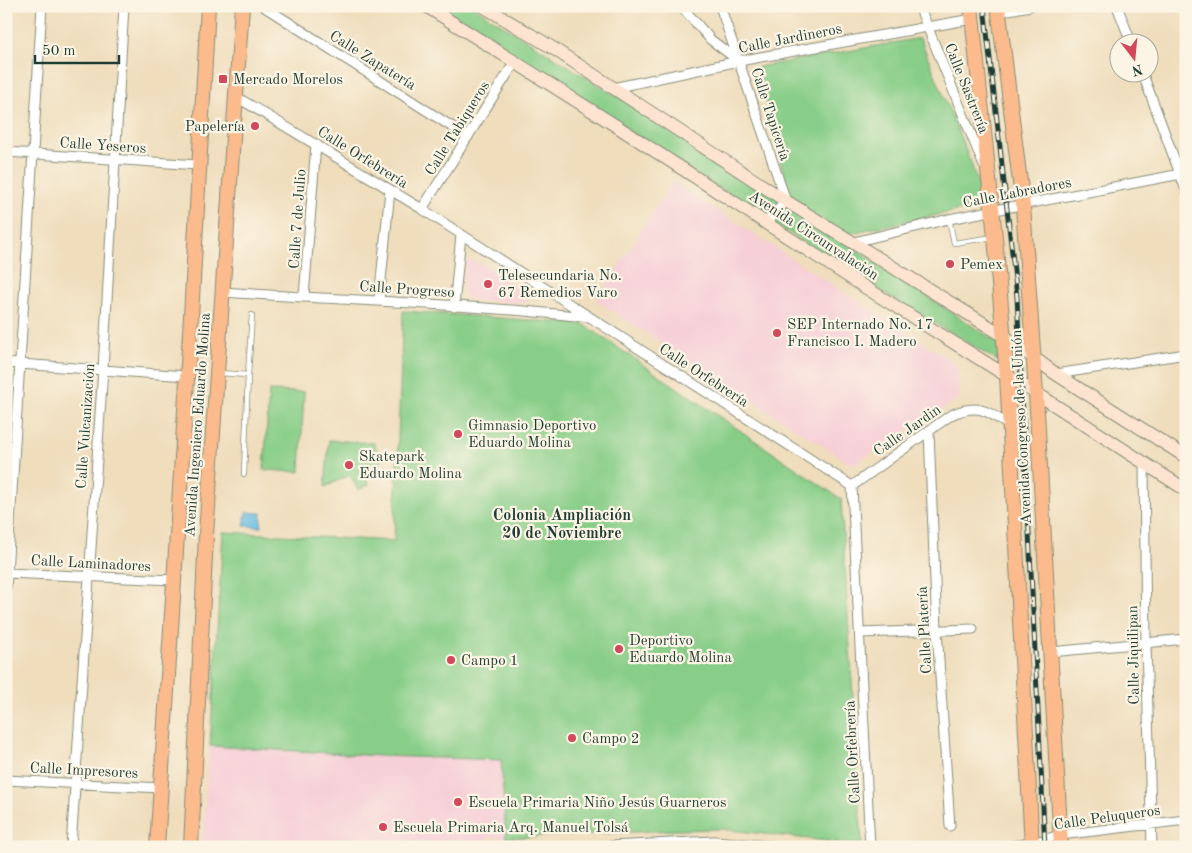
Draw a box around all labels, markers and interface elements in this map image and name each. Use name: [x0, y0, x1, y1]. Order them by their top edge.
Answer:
street label: Calle Jardineros: [737, 22, 843, 57]
street label: Calle Zapatería: [326, 29, 419, 94]
scale bar: [35, 32, 119, 64]
north arrow: [1110, 32, 1160, 82]
street label: Calle Sastrería: [941, 41, 991, 136]
text: 50 m: [42, 44, 76, 59]
text: N: [1130, 61, 1144, 78]
street label: Calle Tapicería: [747, 66, 792, 163]
marker: Mercado Morelos: [217, 73, 229, 85]
place label: Mercado Morelos: [233, 73, 343, 88]
street label: Calle Tabiqueros: [423, 79, 493, 179]
place label: Papelería: [185, 120, 246, 135]
marker: Papelería: [249, 120, 261, 132]
street label: Calle Orfebrería: [314, 124, 411, 192]
street label: Calle Yeseros: [59, 136, 147, 157]
street label: Calle 7 de Julio: [288, 169, 309, 270]
street label: Calle Labradores: [962, 176, 1073, 211]
street label: Avenida Circunvalación: [746, 189, 881, 284]
marker: Pemex: [944, 258, 956, 270]
place label: Pemex: [960, 258, 1003, 273]
place label: Telesecundaria No. 67 Remedios Varo: [498, 269, 622, 301]
marker: Telesecundaria No. 67 Remedios Varo: [482, 278, 494, 290]
street label: Calle Progreso: [359, 280, 455, 301]
street label: Avenida Ingeniero Eduardo Molina: [183, 312, 214, 538]
place label: SEP Internado No. 17 Francisco I. Madero: [787, 318, 933, 350]
marker: SEP Internado No. 17 Francisco I. Madero: [771, 327, 783, 339]
street label: Avenida Congreso de la Unión: [1010, 329, 1035, 525]
street label: Calle Orfebrería: [656, 342, 751, 411]
street label: Calle Vulcanización: [75, 363, 98, 489]
street label: Calle Jardin: [871, 403, 944, 460]
place label: Gimnasio Deportivo Eduardo Molina: [468, 419, 596, 451]
marker: Gimnasio Deportivo Eduardo Molina: [452, 428, 464, 440]
place label: Skatepark Eduardo Molina: [359, 450, 462, 482]
marker: Skatepark Eduardo Molina: [343, 459, 355, 471]
district label: Colonia Ampliación 20 de Noviembre: [493, 508, 631, 542]
street label: Calle Laminadores: [30, 554, 151, 575]
street label: Calle Platería: [916, 585, 935, 674]
street label: Calle Jiquilipan: [1126, 605, 1143, 705]
place label: Deportivo Eduardo Molina: [629, 634, 732, 666]
marker: Deportivo Eduardo Molina: [613, 643, 625, 655]
marker: Campo 1: [445, 654, 457, 666]
place label: Campo 1: [461, 654, 518, 669]
street label: Calle Orfebrería: [843, 699, 864, 804]
marker: Campo 2: [566, 732, 578, 744]
place label: Campo 2: [582, 732, 639, 747]
street label: Calle Impresores: [29, 761, 139, 782]
marker: Escuela Primaria Niño Jesús Guarneros: [452, 796, 464, 808]
place label: Escuela Primaria Niño Jesús Guarneros: [468, 796, 727, 811]
street label: Calle Peluqueros: [1053, 804, 1162, 833]
marker: Escuela Primaria Arq. Manuel Tolsá: [377, 821, 389, 833]
place label: Escuela Primaria Arq. Manuel Tolsá: [393, 821, 629, 836]

